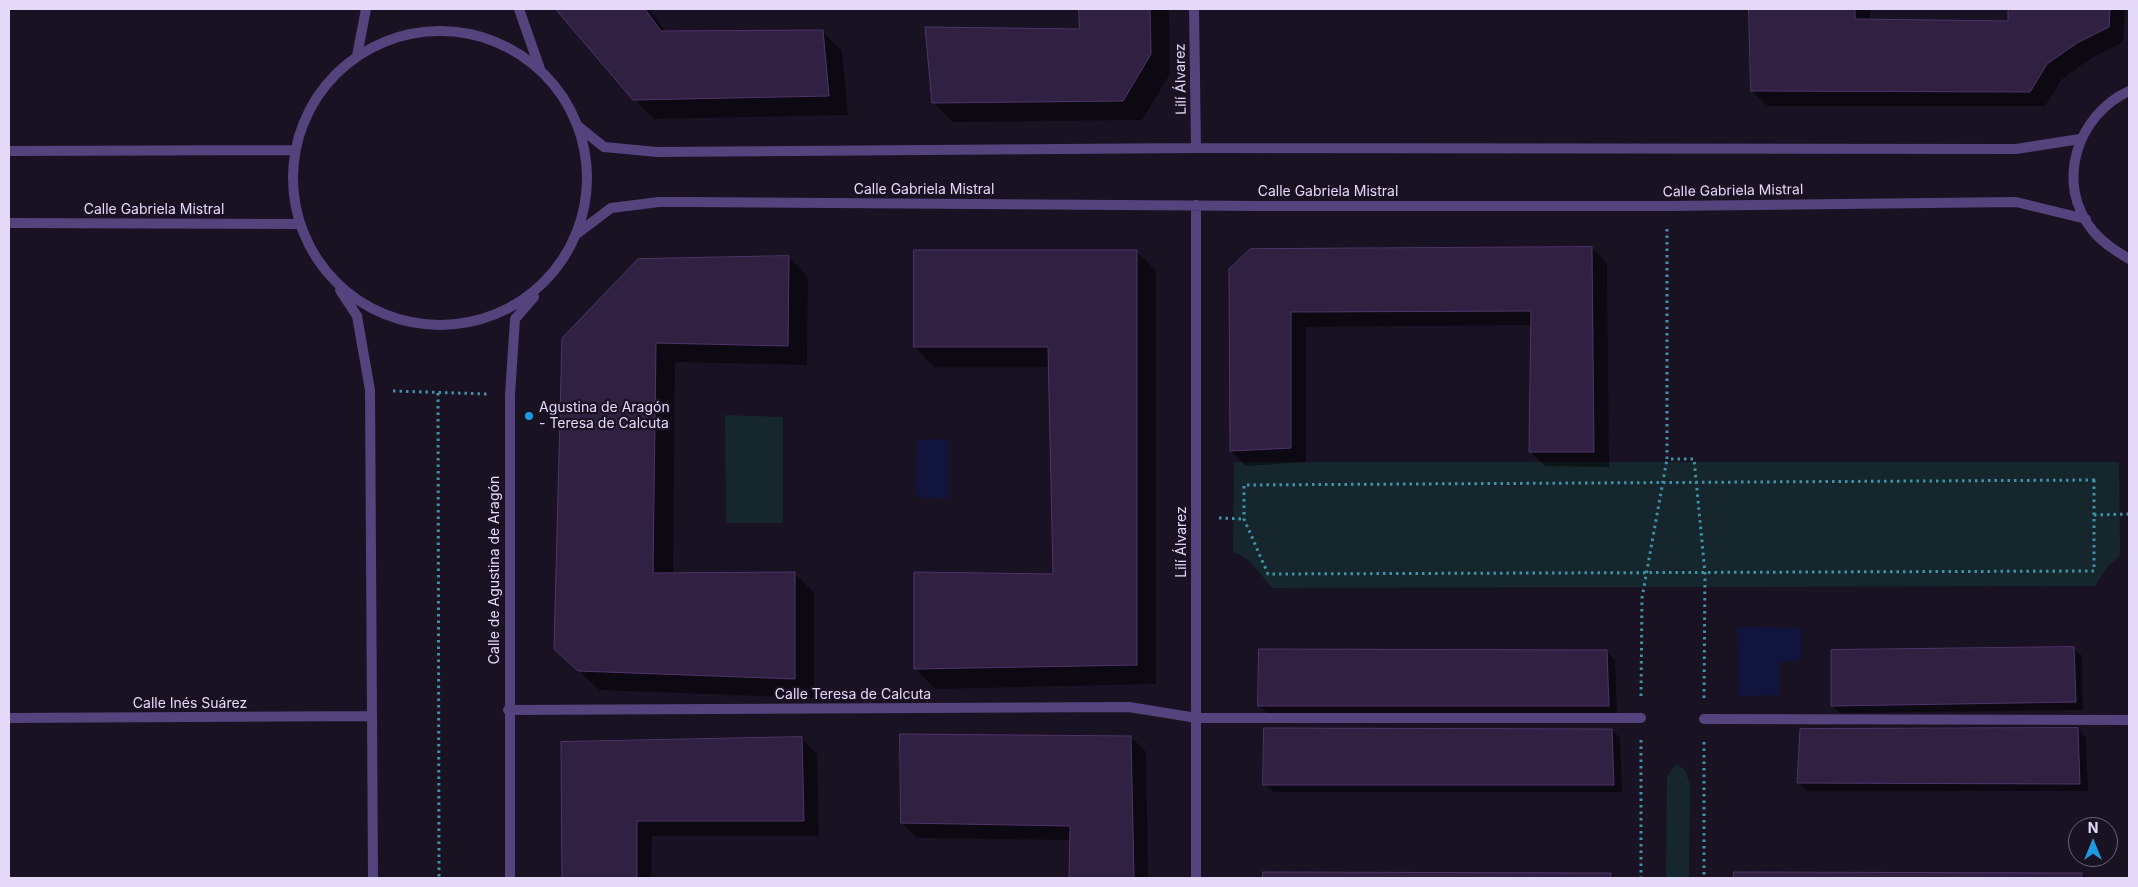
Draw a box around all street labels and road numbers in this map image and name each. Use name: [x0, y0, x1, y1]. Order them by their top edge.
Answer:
street label: Lilí Álvarez: [1172, 43, 1190, 115]
street label: Calle Gabriela Mistral: [1663, 181, 1803, 201]
street label: Calle Gabriela Mistral: [854, 182, 994, 198]
street label: Calle Gabriela Mistral: [1258, 184, 1398, 200]
street label: Calle Gabriela Mistral: [84, 202, 224, 218]
street label: Calle de Agustina de Aragón: [487, 476, 503, 664]
street label: Lilí Álvarez: [1174, 506, 1190, 578]
street label: Calle Teresa de Calcuta: [775, 687, 931, 703]
street label: Calle Inés Suárez: [133, 696, 247, 712]

